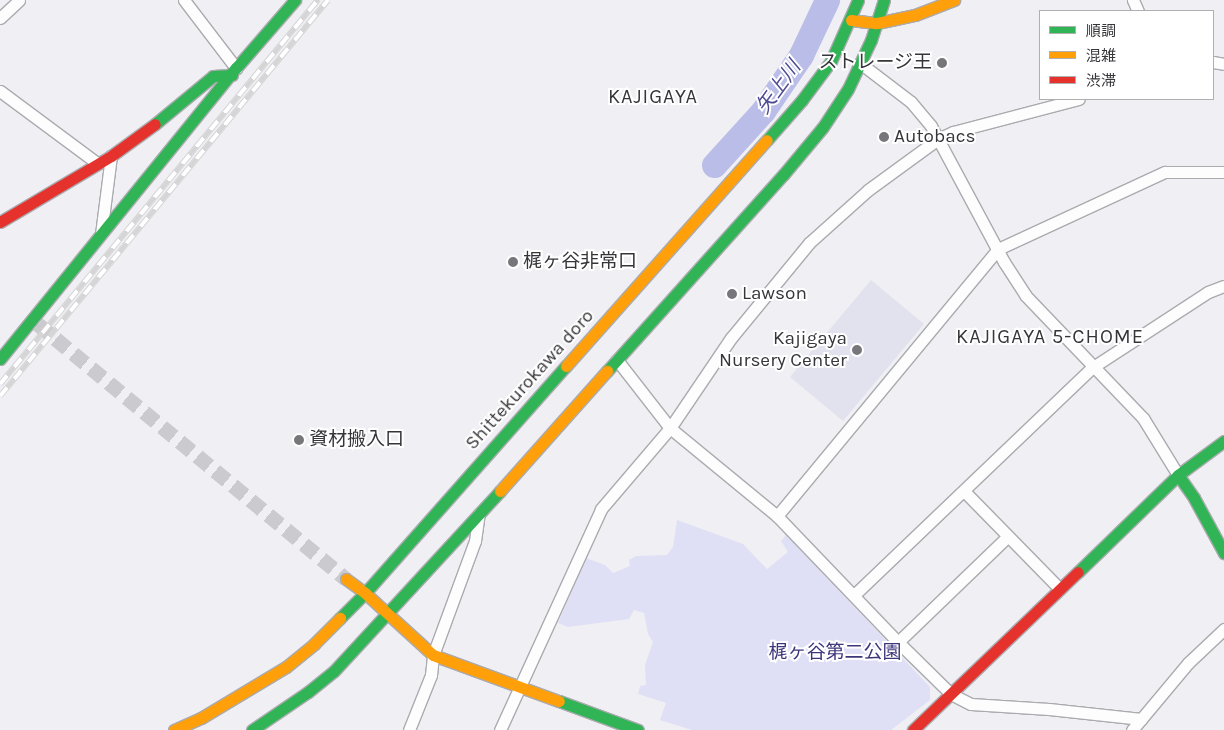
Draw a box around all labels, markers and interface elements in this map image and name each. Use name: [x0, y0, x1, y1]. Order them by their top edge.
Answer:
legend: [1039, 10, 1214, 100]
text: 順調: [1086, 22, 1116, 40]
text: 混雑: [1086, 47, 1116, 65]
place label: ストレージ王: [818, 52, 932, 74]
water label: 矢上川: [751, 56, 805, 118]
marker: ストレージ王: [936, 57, 948, 69]
text: 渋滞: [1086, 72, 1116, 90]
district label: KAJIGAYA: [607, 84, 699, 108]
place label: Autobacs: [894, 126, 975, 148]
marker: Autobacs: [878, 131, 890, 143]
place label: 梶ヶ谷非常口: [523, 251, 637, 273]
marker: 梶ヶ谷非常口: [507, 256, 519, 268]
place label: Lawson: [742, 283, 807, 305]
marker: Lawson: [726, 288, 738, 300]
street label: Shittekurokawa doro: [461, 305, 599, 455]
district label: KAJIGAYA 5-CHOME: [954, 324, 1146, 348]
place label: Kajigaya Nursery Center: [719, 328, 847, 372]
marker: Kajigaya Nursery Center: [851, 344, 863, 356]
place label: 資材搬入口: [309, 429, 404, 451]
marker: 資材搬入口: [293, 434, 305, 446]
park label: 梶ヶ谷第二公園: [769, 642, 901, 664]

